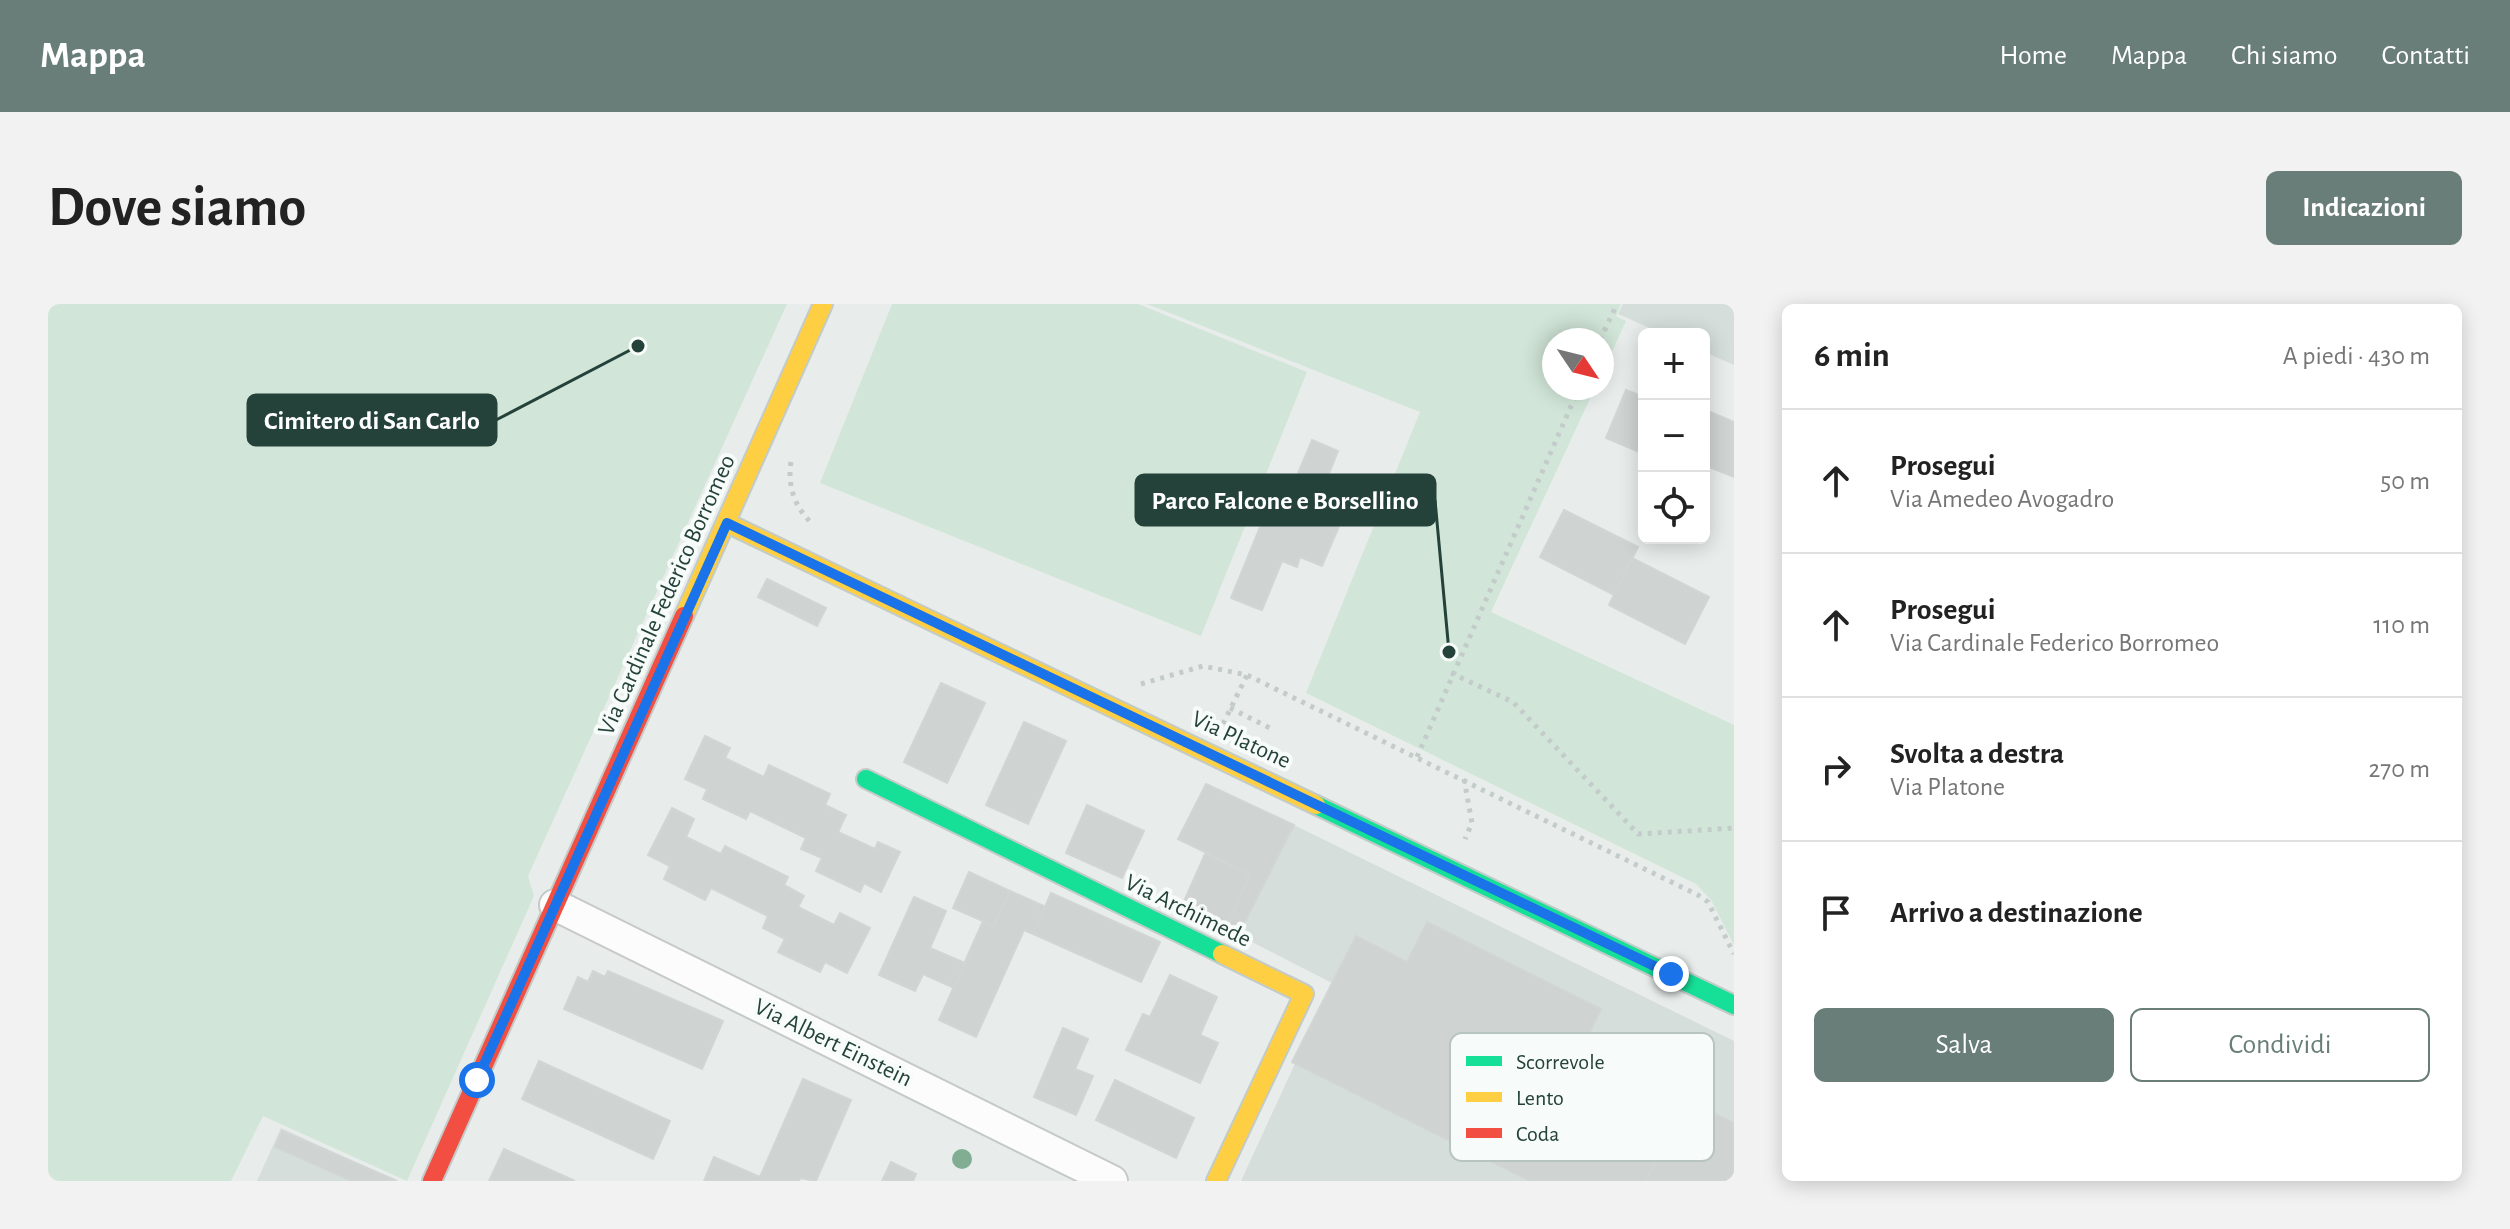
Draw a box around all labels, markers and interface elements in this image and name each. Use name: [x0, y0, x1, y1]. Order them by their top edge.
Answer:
text: Mappa: [40, 37, 146, 75]
text: Home: [2000, 42, 2067, 70]
text: Mappa: [2111, 42, 2187, 70]
text: Chi siamo: [2231, 42, 2338, 70]
text: Contatti: [2382, 42, 2470, 70]
button: Indicazioni: [2266, 171, 2462, 245]
text: Dove siamo: [48, 180, 306, 236]
north arrow: [1542, 328, 1614, 400]
map controls: [1638, 328, 1710, 544]
button: +: [1638, 328, 1710, 400]
text: 6 min: [1814, 339, 1890, 373]
text: A piedi · 430 m: [2283, 343, 2430, 369]
callout: Cimitero di San Carlo: [248, 395, 496, 445]
button: −: [1638, 400, 1710, 472]
text: Cimitero di San Carlo: [264, 408, 480, 434]
street label: Via Cardinale Federico Borromeo: [594, 451, 740, 739]
text: Prosegui: [1890, 451, 1996, 481]
icon: ahead: [1814, 459, 1858, 503]
text: 50 m: [2380, 468, 2430, 494]
button: locate: [1638, 472, 1710, 544]
callout: Parco Falcone e Borsellino: [1136, 475, 1435, 525]
text: Via Amedeo Avogadro: [1890, 486, 2114, 512]
text: Parco Falcone e Borsellino: [1151, 488, 1419, 514]
text: Prosegui: [1890, 595, 1996, 625]
icon: ahead: [1814, 603, 1858, 647]
text: 110 m: [2373, 612, 2430, 638]
text: Via Cardinale Federico Borromeo: [1890, 630, 2219, 656]
street label: Via Platone: [1188, 707, 1294, 773]
text: Svolta a destra: [1890, 739, 2064, 769]
icon: right: [1814, 747, 1858, 791]
text: 270 m: [2369, 756, 2430, 782]
text: Via Platone: [1890, 774, 2005, 800]
street label: Via Archimede: [1121, 870, 1255, 952]
icon: arrive: [1814, 891, 1858, 935]
text: Arrivo a destinazione: [1890, 898, 2143, 928]
route end: [1653, 956, 1689, 992]
street label: Via Albert Einstein: [750, 994, 916, 1092]
button: Salva: [1814, 1008, 2114, 1082]
button: Condividi: [2130, 1008, 2430, 1082]
legend: [1450, 1033, 1714, 1161]
text: Scorrevole: [1516, 1051, 1605, 1073]
route start: [459, 1062, 495, 1098]
text: Lento: [1516, 1087, 1564, 1109]
text: Coda: [1516, 1123, 1559, 1145]

